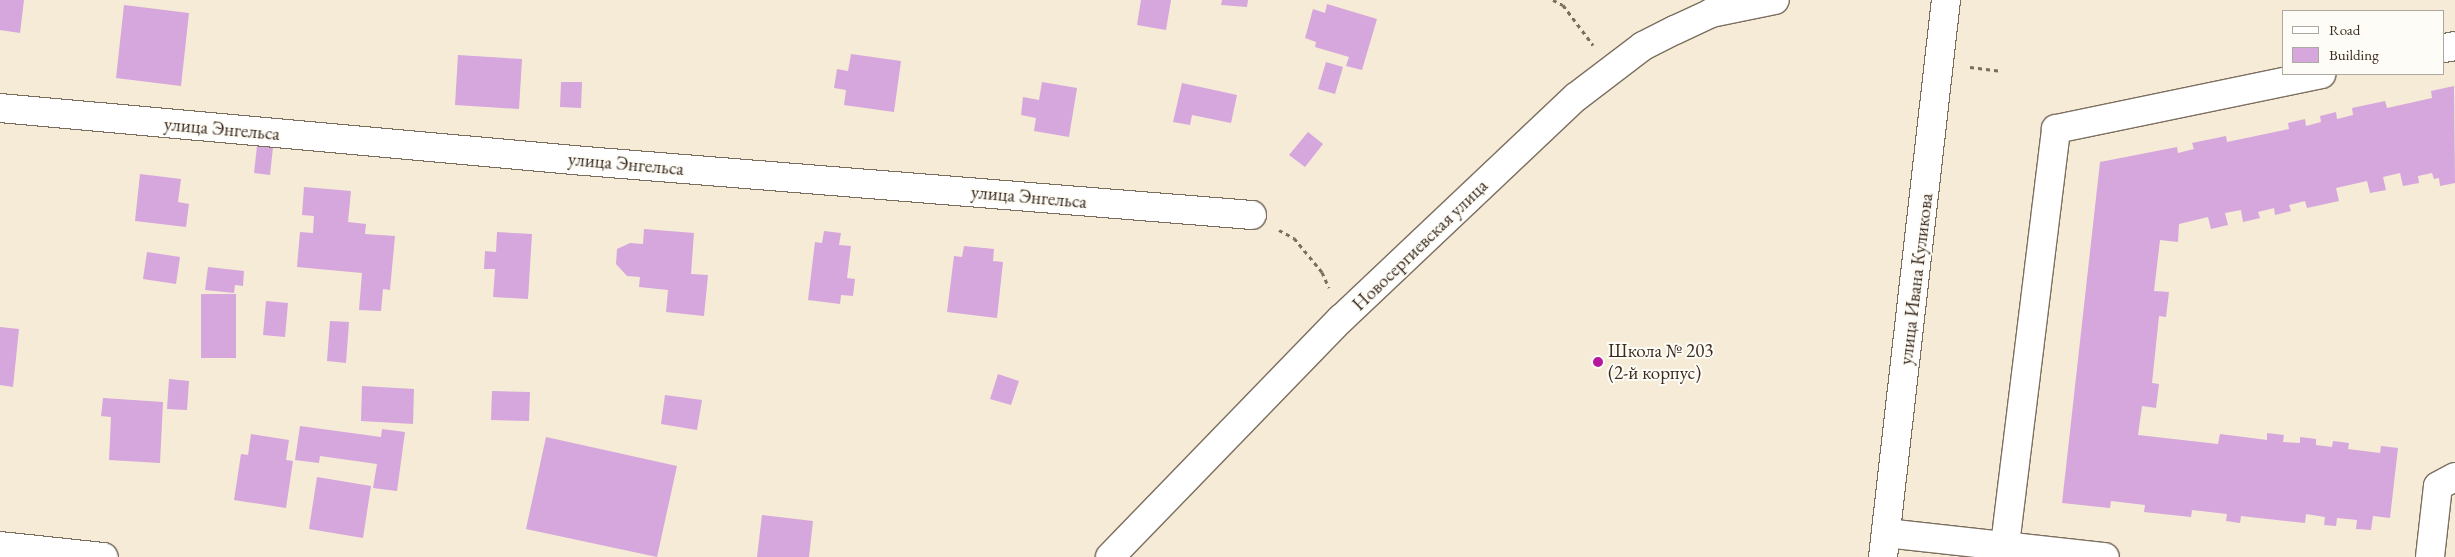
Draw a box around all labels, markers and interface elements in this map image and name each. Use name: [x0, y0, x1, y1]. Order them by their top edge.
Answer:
legend: [2282, 10, 2445, 75]
text: Road: [2329, 20, 2360, 39]
text: Building: [2329, 45, 2379, 64]
street label: улица Энгельса: [163, 113, 281, 145]
street label: улица Энгельса: [567, 148, 685, 180]
street label: Новосергиевская улица: [1347, 174, 1493, 316]
street label: улица Энгельса: [970, 181, 1088, 213]
street label: улица Ивана Куликова: [1894, 192, 1938, 366]
place label: Школа № 203 (2-й корпус): [1608, 340, 1713, 384]
marker: Школа № 203 (2-й корпус): [1592, 356, 1604, 368]

